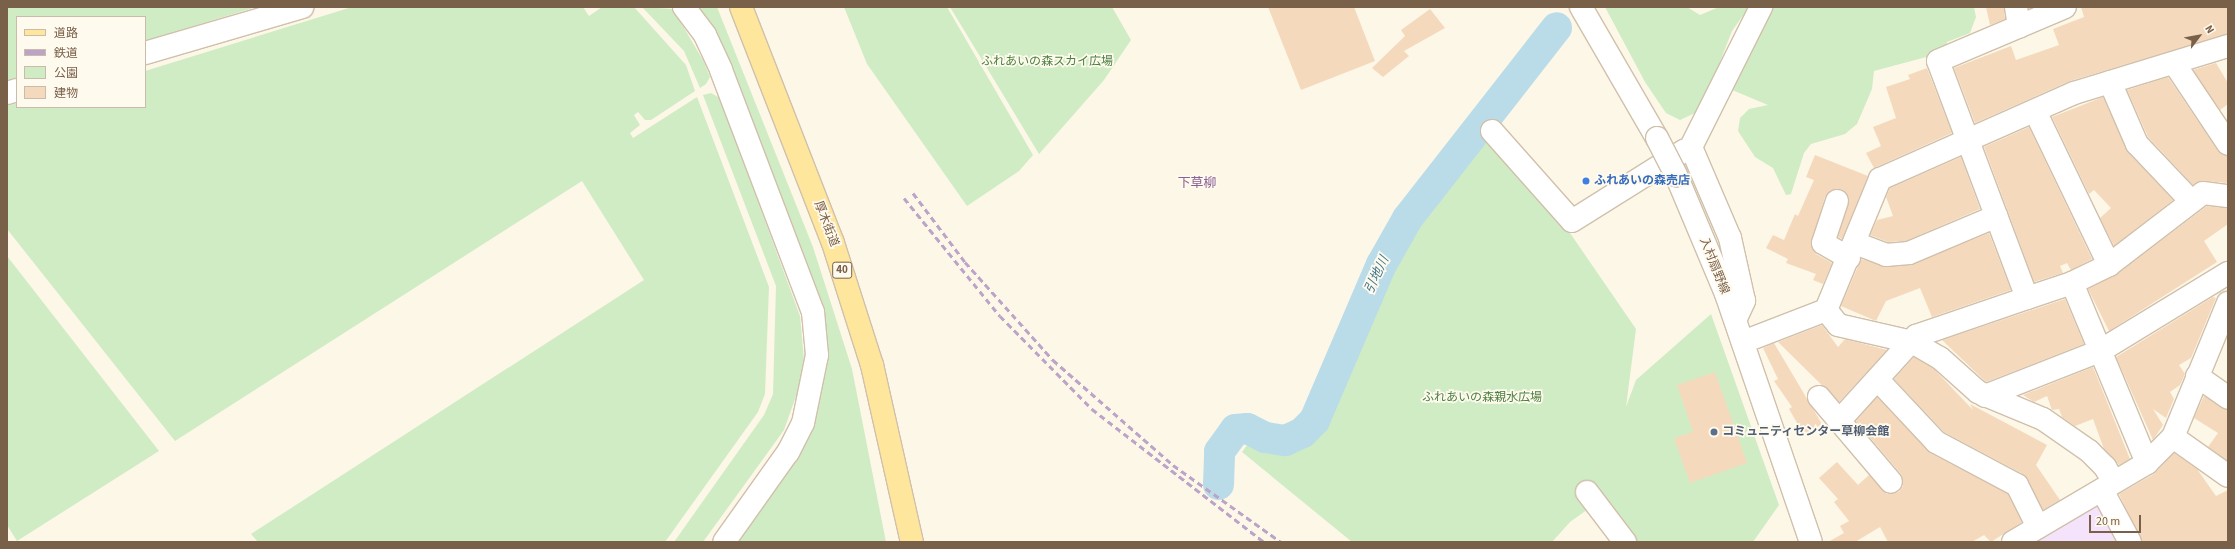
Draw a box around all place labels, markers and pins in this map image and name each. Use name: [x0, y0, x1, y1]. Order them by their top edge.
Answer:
place label: ふれあいの森売店: [1594, 174, 1690, 188]
marker: ふれあいの森売店: [1581, 176, 1591, 186]
place label: コミュニティセンター草柳会館: [1722, 425, 1890, 439]
marker: コミュニティセンター草柳会館: [1709, 427, 1719, 437]

